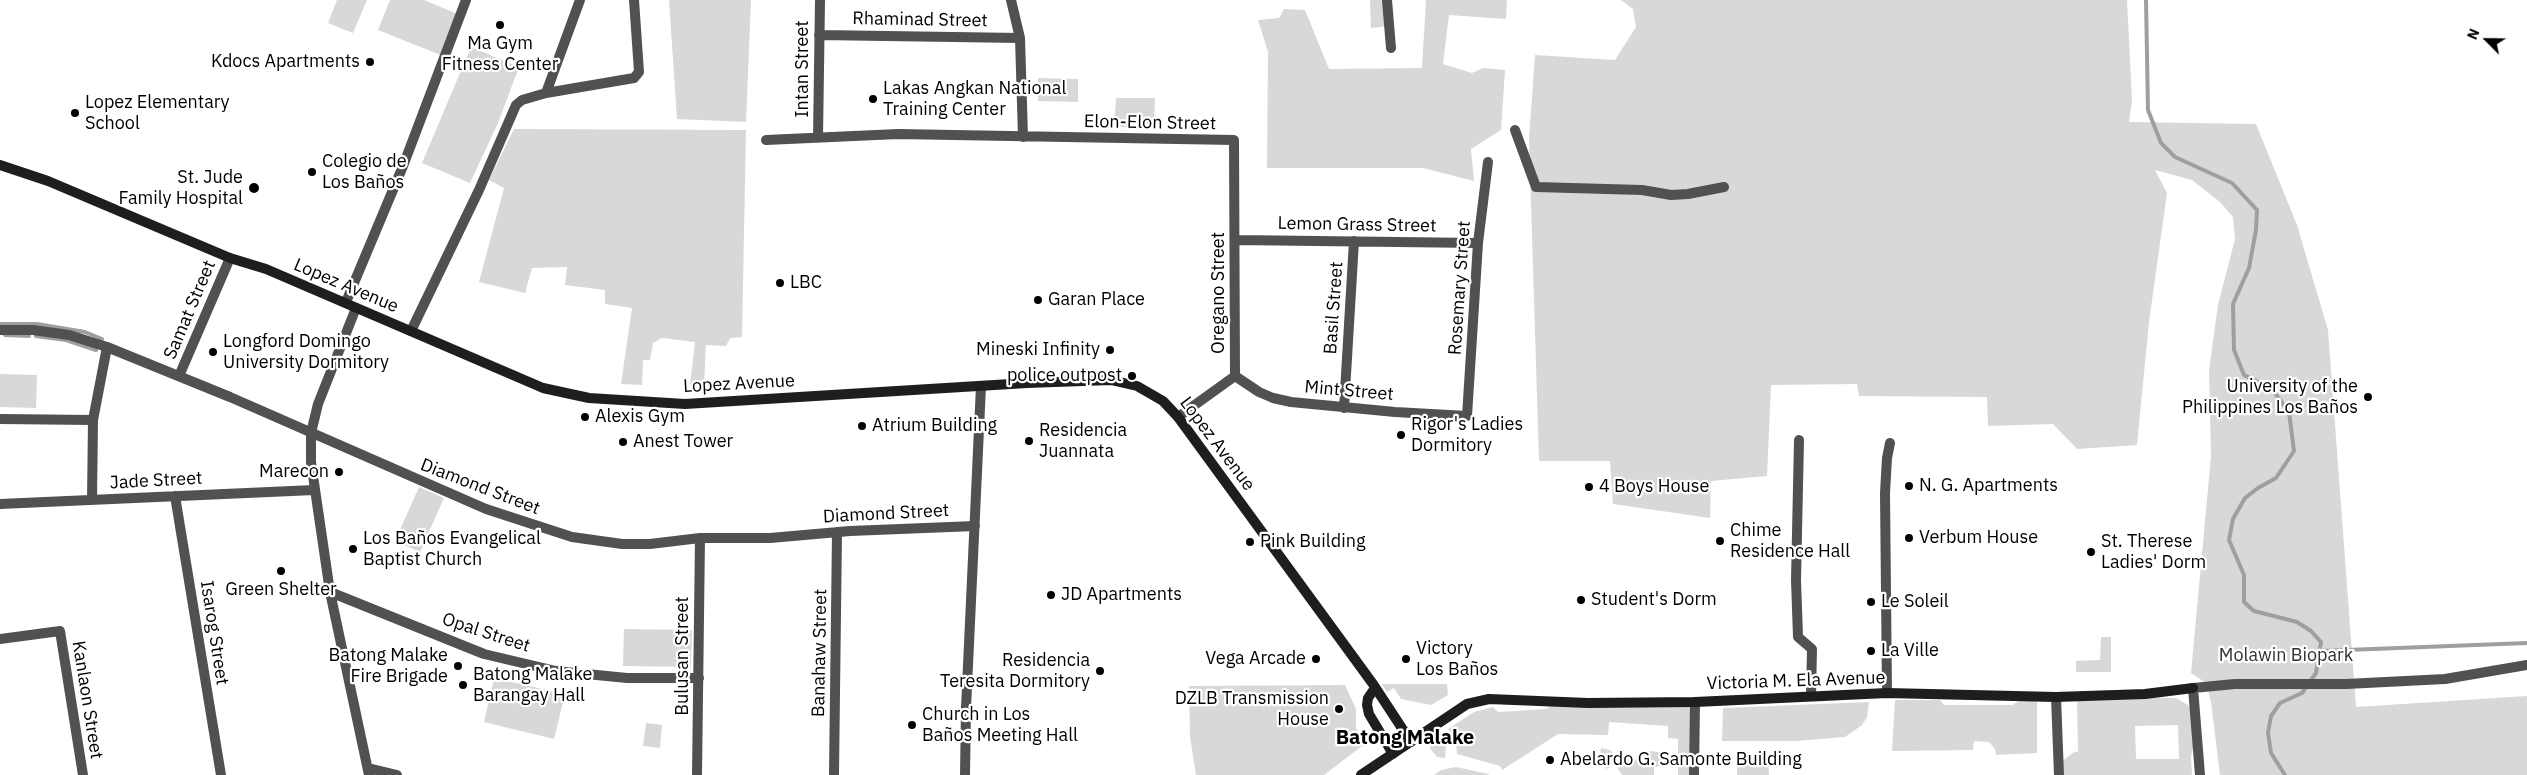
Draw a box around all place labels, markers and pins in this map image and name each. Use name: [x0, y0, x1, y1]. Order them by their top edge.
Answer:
marker: Ma Gym Fitness Center: [494, 19, 506, 31]
place label: Ma Gym Fitness Center: [442, 33, 558, 76]
place label: Kdocs Apartments: [211, 51, 360, 73]
marker: Kdocs Apartments: [364, 56, 376, 68]
place label: Lakas Angkan National Training Center: [883, 78, 1066, 120]
place label: Lopez Elementary School: [85, 92, 230, 134]
marker: Lakas Angkan National Training Center: [867, 93, 879, 105]
marker: Lopez Elementary School: [69, 107, 81, 119]
place label: Colegio de Los Baños: [322, 151, 407, 193]
marker: Colegio de Los Baños: [306, 166, 318, 178]
place label: St. Jude Family Hospital: [119, 167, 243, 210]
marker: St. Jude Family Hospital: [247, 181, 261, 195]
place label: LBC: [790, 272, 822, 294]
marker: LBC: [774, 277, 786, 289]
place label: Garan Place: [1048, 289, 1145, 311]
marker: Garan Place: [1032, 294, 1044, 306]
place label: Longford Domingo University Dormitory: [223, 331, 389, 374]
place label: Mineski Infinity: [976, 339, 1100, 361]
marker: Mineski Infinity: [1104, 344, 1116, 356]
marker: Longford Domingo University Dormitory: [207, 346, 219, 358]
place label: police outpost: [1007, 365, 1122, 387]
marker: police outpost: [1126, 370, 1138, 382]
place label: University of the Philippines Los Baños: [2182, 376, 2358, 418]
marker: University of the Philippines Los Baños: [2362, 391, 2374, 403]
place label: Alexis Gym: [595, 406, 685, 428]
marker: Alexis Gym: [579, 411, 591, 423]
place label: Rigor's Ladies Dormitory: [1411, 414, 1523, 456]
place label: Atrium Building: [872, 415, 997, 437]
marker: Atrium Building: [856, 420, 868, 432]
place label: Residencia Juannata: [1039, 420, 1127, 462]
marker: Rigor's Ladies Dormitory: [1395, 429, 1407, 441]
place label: Anest Tower: [633, 431, 733, 453]
marker: Residencia Juannata: [1023, 435, 1035, 447]
marker: Anest Tower: [617, 436, 629, 448]
place label: Marecon: [259, 461, 329, 483]
marker: Marecon: [333, 466, 345, 478]
place label: N. G. Apartments: [1919, 475, 2058, 497]
place label: 4 Boys House: [1599, 476, 1709, 498]
marker: N. G. Apartments: [1903, 480, 1915, 492]
marker: 4 Boys House: [1583, 481, 1595, 493]
place label: Chime Residence Hall: [1730, 520, 1850, 562]
place label: Verbum House: [1919, 527, 2038, 549]
place label: Los Baños Evangelical Baptist Church: [363, 528, 541, 570]
place label: Pink Building: [1260, 531, 1365, 553]
place label: St. Therese Ladies' Dorm: [2101, 531, 2206, 574]
marker: Verbum House: [1903, 532, 1915, 544]
marker: Chime Residence Hall: [1714, 535, 1726, 547]
marker: Pink Building: [1244, 536, 1256, 548]
marker: Los Baños Evangelical Baptist Church: [347, 543, 359, 555]
marker: St. Therese Ladies' Dorm: [2085, 546, 2097, 558]
marker: Green Shelter: [275, 565, 287, 577]
place label: Green Shelter: [225, 579, 337, 601]
place label: JD Apartments: [1061, 584, 1182, 606]
marker: JD Apartments: [1045, 589, 1057, 601]
place label: Student's Dorm: [1591, 589, 1717, 611]
place label: Le Soleil: [1881, 591, 1949, 613]
marker: Student's Dorm: [1575, 594, 1587, 606]
marker: Le Soleil: [1865, 596, 1877, 608]
place label: Victory Los Baños: [1416, 638, 1498, 681]
place label: La Ville: [1881, 640, 1939, 662]
place label: Batong Malake Fire Brigade: [329, 645, 448, 688]
marker: La Ville: [1865, 645, 1877, 657]
place label: Vega Arcade: [1205, 648, 1306, 670]
place label: Residencia Teresita Dormitory: [940, 650, 1090, 692]
marker: Vega Arcade: [1310, 653, 1322, 665]
marker: Victory Los Baños: [1400, 653, 1412, 665]
marker: Batong Malake Fire Brigade: [452, 660, 464, 672]
place label: Batong Malake Barangay Hall: [473, 664, 592, 706]
marker: Residencia Teresita Dormitory: [1094, 665, 1106, 677]
marker: Batong Malake Barangay Hall: [457, 679, 469, 691]
place label: DZLB Transmission House: [1175, 688, 1329, 731]
marker: DZLB Transmission House: [1333, 703, 1345, 715]
place label: Church in Los Baños Meeting Hall: [922, 704, 1078, 746]
marker: Church in Los Baños Meeting Hall: [906, 719, 918, 731]
place label: Abelardo G. Samonte Building: [1560, 749, 1802, 771]
marker: Abelardo G. Samonte Building: [1544, 754, 1556, 766]

